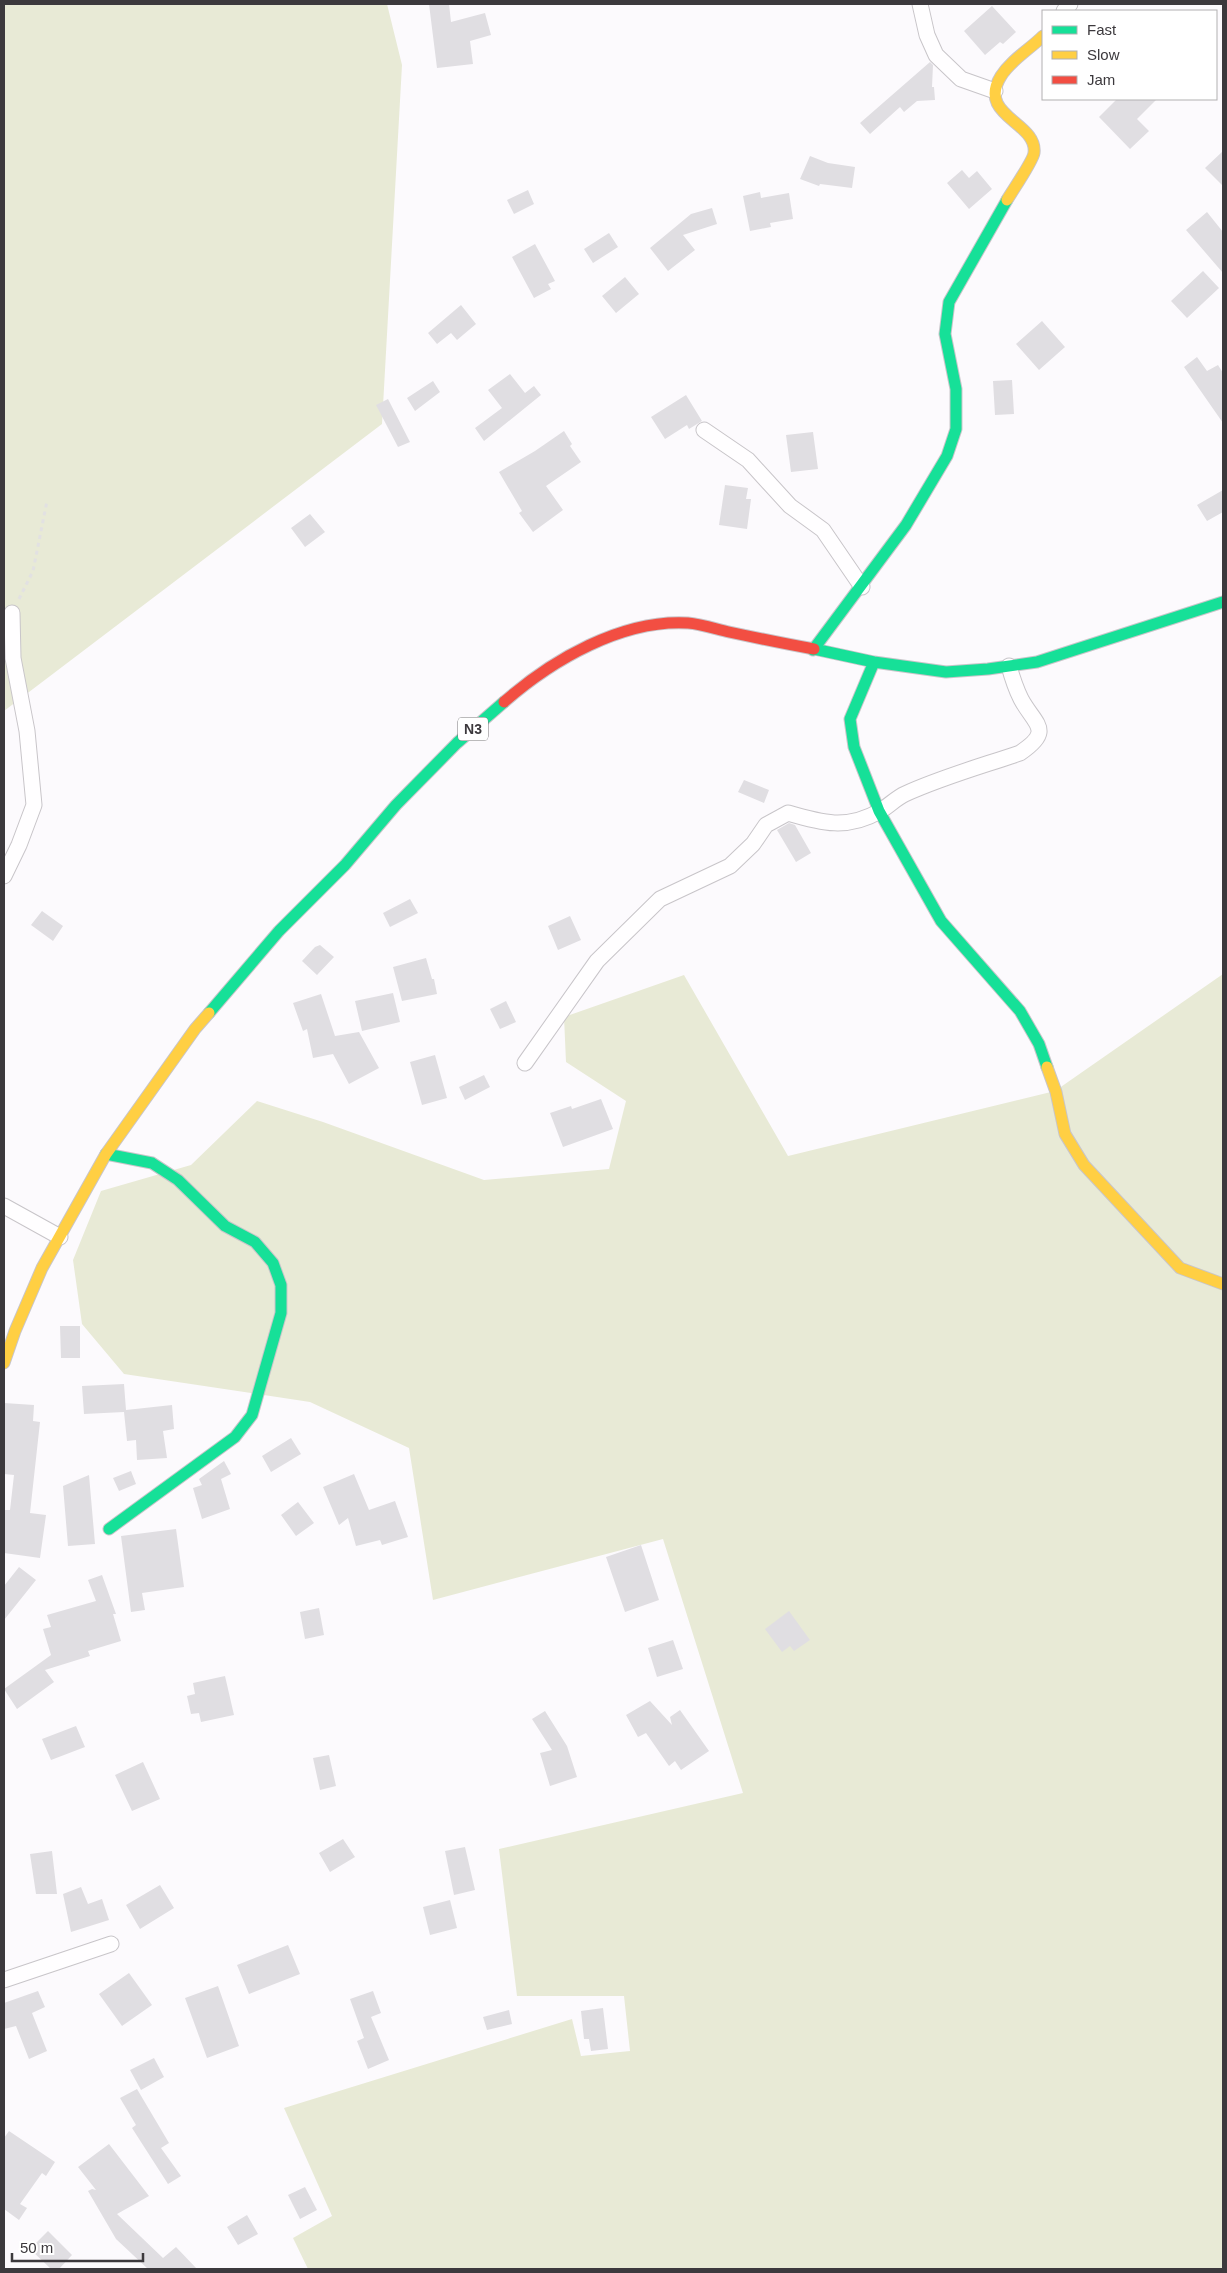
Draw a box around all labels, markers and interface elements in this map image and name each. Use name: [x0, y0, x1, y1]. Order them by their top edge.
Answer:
legend: [1042, 10, 1217, 100]
text: Fast: [1087, 21, 1117, 38]
text: Slow: [1087, 46, 1120, 63]
text: Jam: [1087, 71, 1115, 88]
road number: N3: [458, 718, 488, 741]
scale bar: [12, 2230, 144, 2262]
text: 50 m: [20, 2239, 53, 2256]

